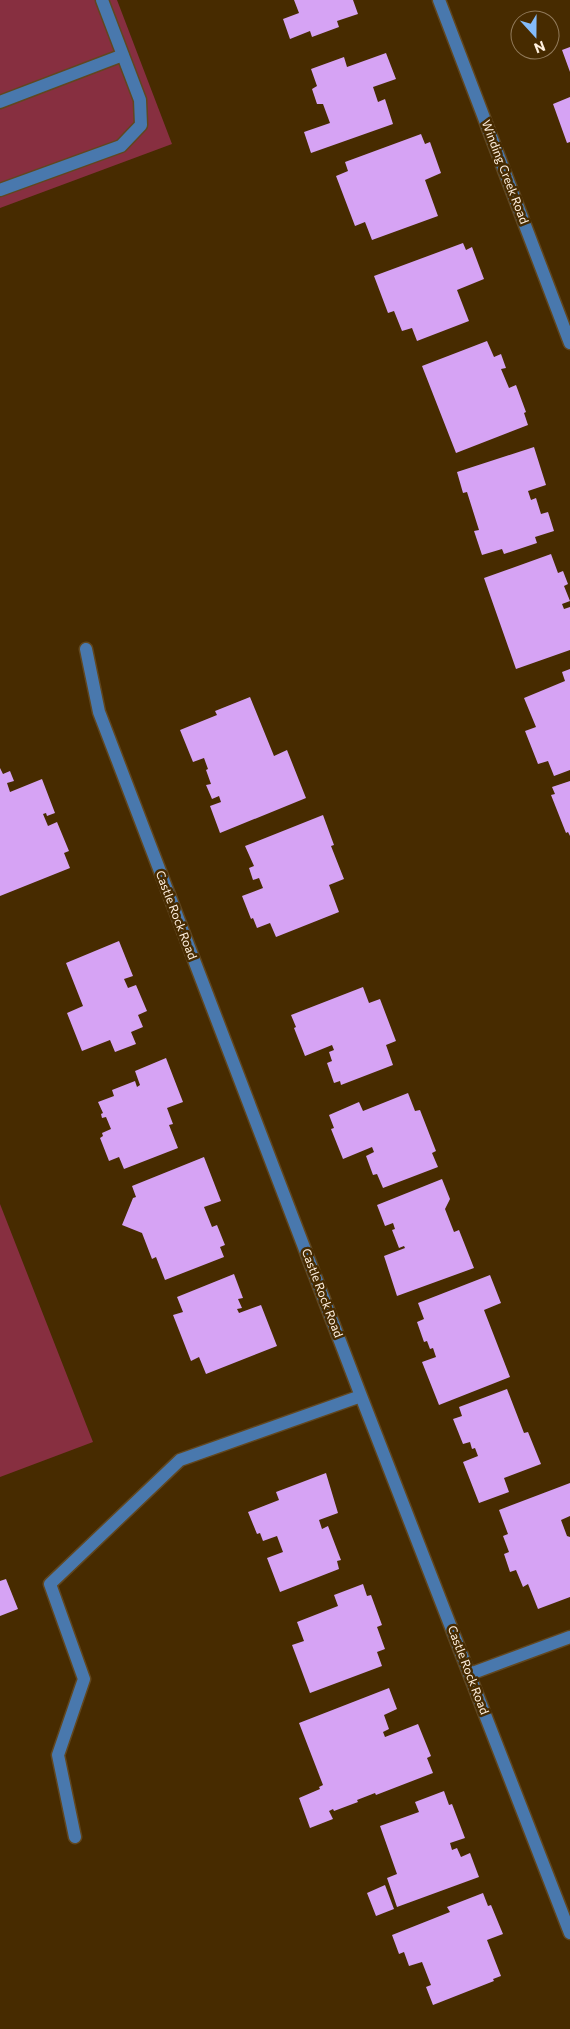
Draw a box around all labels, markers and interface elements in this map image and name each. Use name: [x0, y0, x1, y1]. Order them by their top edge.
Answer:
north arrow: [510, 10, 560, 60]
text: N: [532, 38, 548, 57]
street label: Winding Creek Road: [480, 118, 532, 226]
street label: Castle Rock Road: [154, 868, 200, 961]
street label: Castle Rock Road: [300, 1246, 346, 1339]
street label: Castle Rock Road: [446, 1623, 492, 1716]

